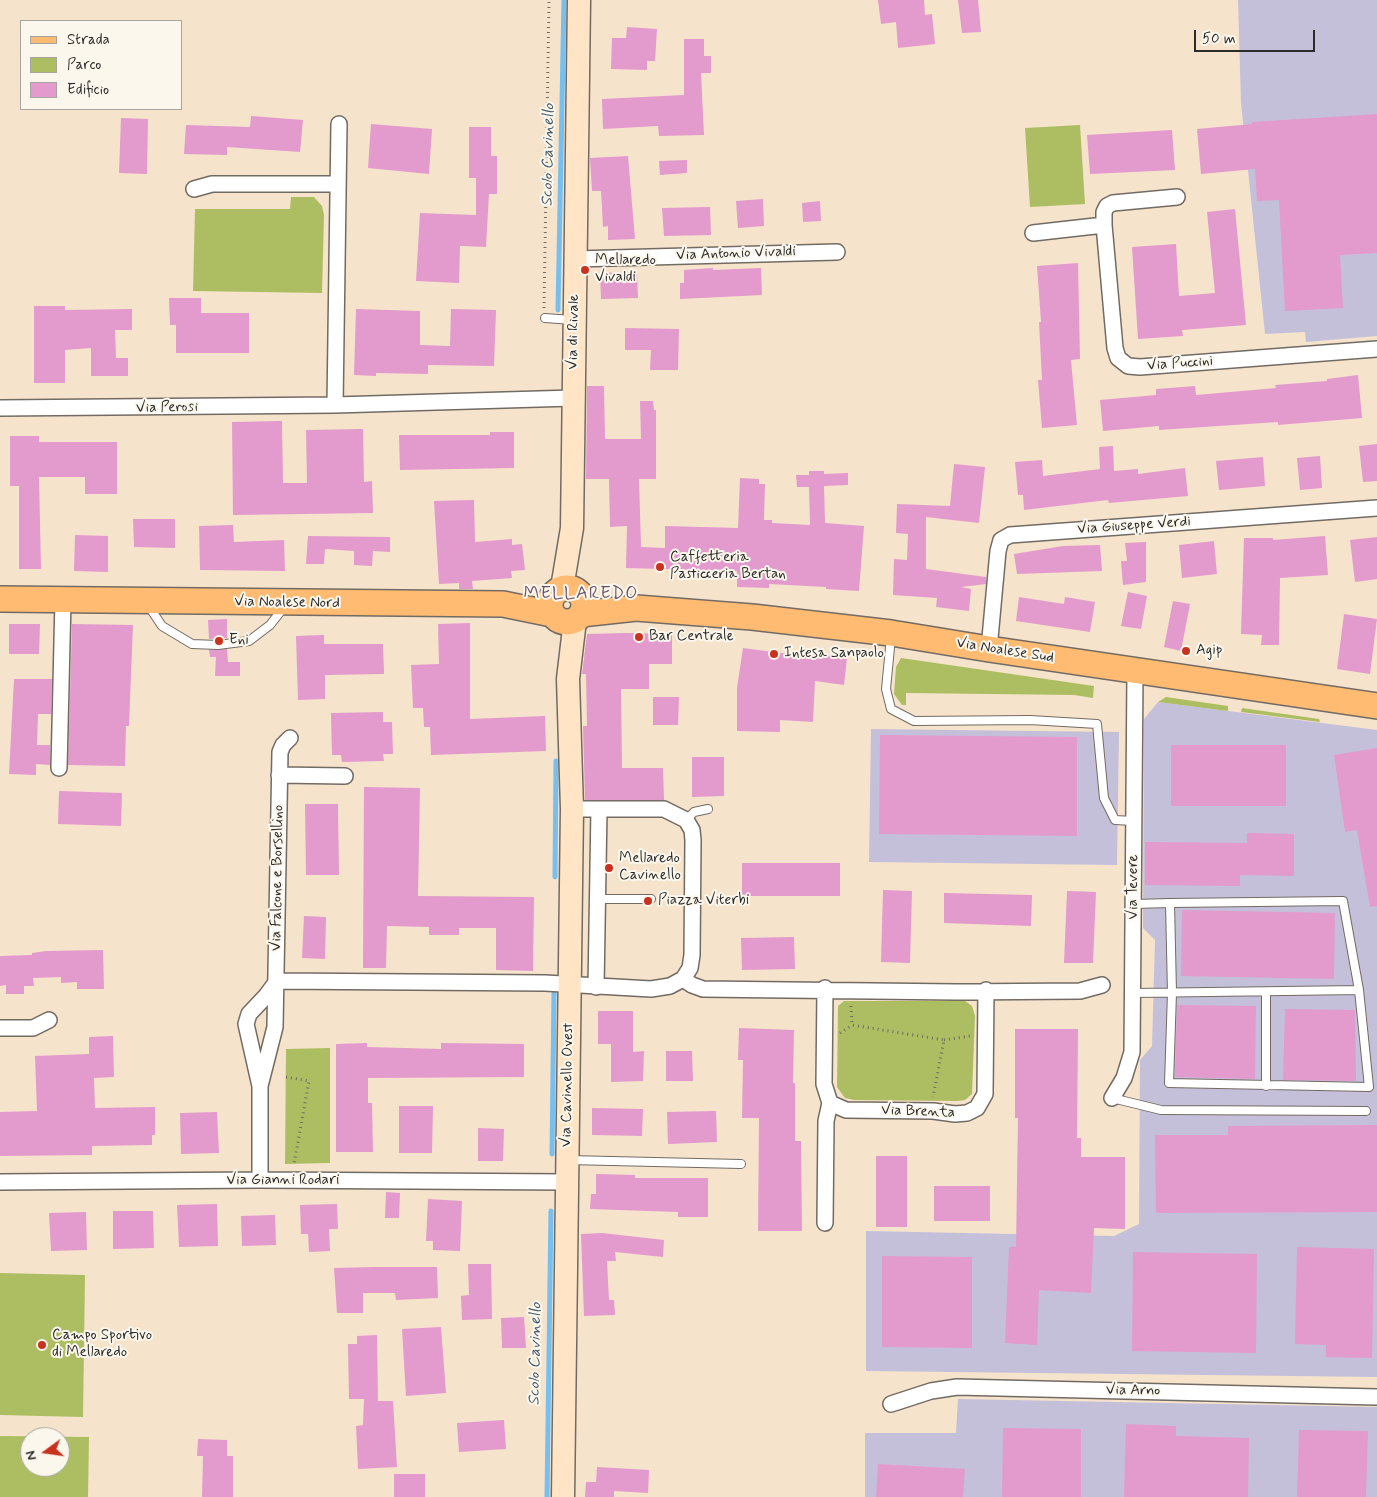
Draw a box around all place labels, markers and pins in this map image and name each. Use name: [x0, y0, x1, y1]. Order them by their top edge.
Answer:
place label: Mellaredo Vivaldi: [595, 252, 656, 287]
marker: Mellaredo Vivaldi: [579, 264, 591, 276]
place label: Caffetteria Pasticceria Bertan: [670, 549, 786, 584]
marker: Caffetteria Pasticceria Bertan: [654, 561, 666, 573]
place label: Bar Centrale: [649, 628, 734, 646]
marker: Bar Centrale: [633, 631, 645, 643]
place label: Eni: [229, 632, 249, 650]
marker: Eni: [213, 635, 225, 647]
place label: Agip: [1196, 642, 1222, 660]
place label: Intesa Sanpaolo: [784, 645, 884, 663]
marker: Agip: [1180, 645, 1192, 657]
marker: Intesa Sanpaolo: [768, 648, 780, 660]
place label: Mellaredo Cavinello: [619, 850, 681, 885]
marker: Mellaredo Cavinello: [603, 862, 615, 874]
place label: Piazza Viterbi: [658, 892, 749, 910]
marker: Piazza Viterbi: [642, 895, 654, 907]
place label: Campo Sportivo di Mellaredo: [52, 1327, 152, 1362]
marker: Campo Sportivo di Mellaredo: [36, 1339, 48, 1351]

